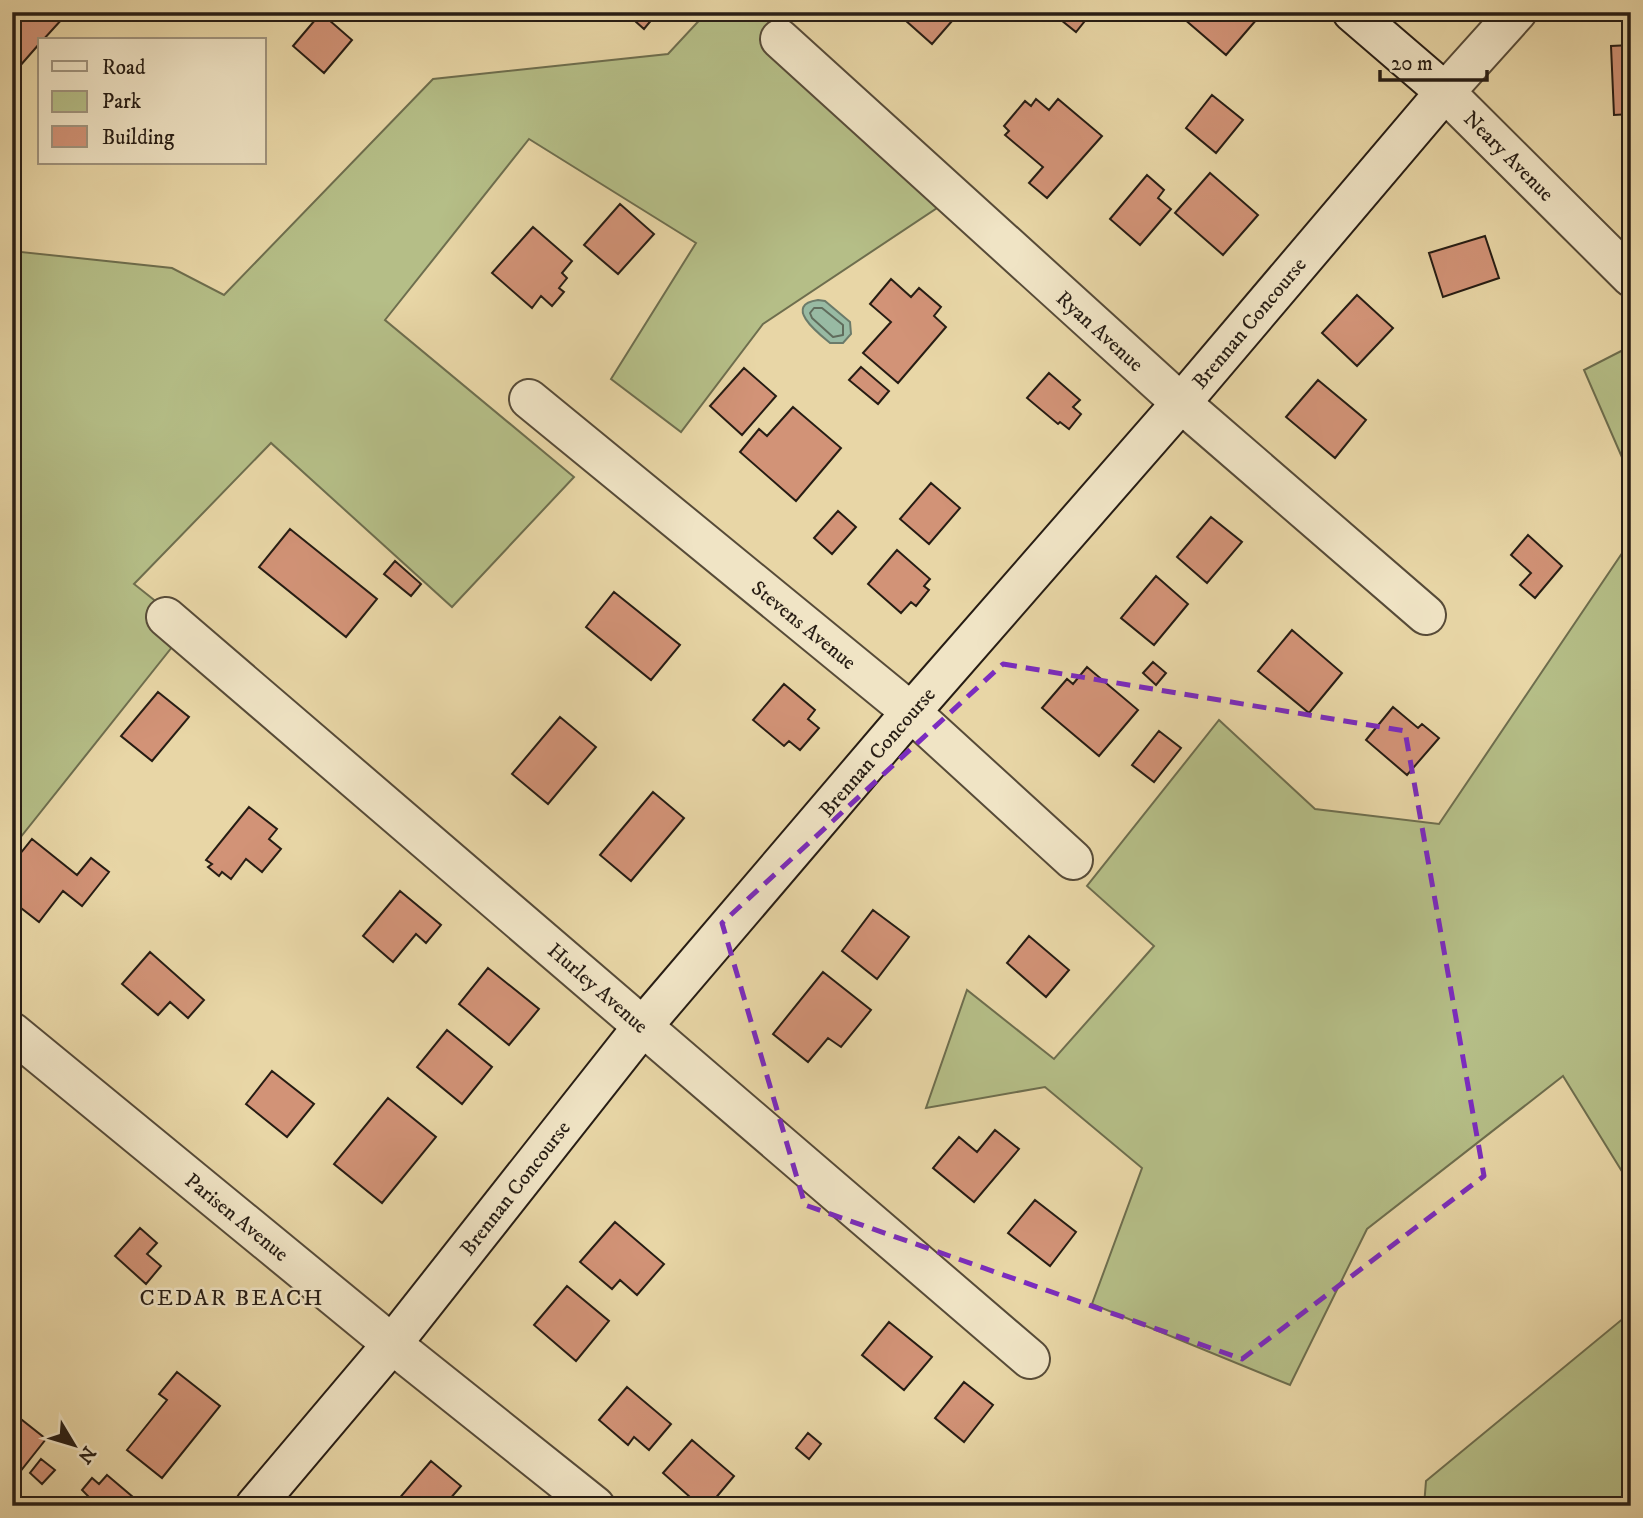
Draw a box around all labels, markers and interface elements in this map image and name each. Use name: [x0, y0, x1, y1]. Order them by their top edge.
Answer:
legend: [38, 38, 266, 164]
scale bar: [1380, 38, 1487, 82]
text: 20 m: [1391, 51, 1433, 77]
text: Road: [102, 55, 146, 81]
text: Park: [102, 89, 142, 115]
street label: Neary Avenue: [1458, 106, 1559, 208]
text: Building: [102, 125, 175, 151]
street label: Brennan Concourse: [1187, 252, 1313, 395]
street label: Ryan Avenue: [1050, 286, 1149, 378]
street label: Stevens Avenue: [746, 576, 861, 676]
street label: Brennan Concourse: [814, 682, 942, 823]
street label: Hurley Avenue: [542, 938, 653, 1040]
street label: Brennan Concourse: [455, 1116, 577, 1261]
street label: Parisen Avenue: [179, 1168, 294, 1268]
district label: CEDAR BEACH: [139, 1284, 325, 1313]
north arrow: [38, 1410, 108, 1480]
text: N: [72, 1441, 100, 1468]

